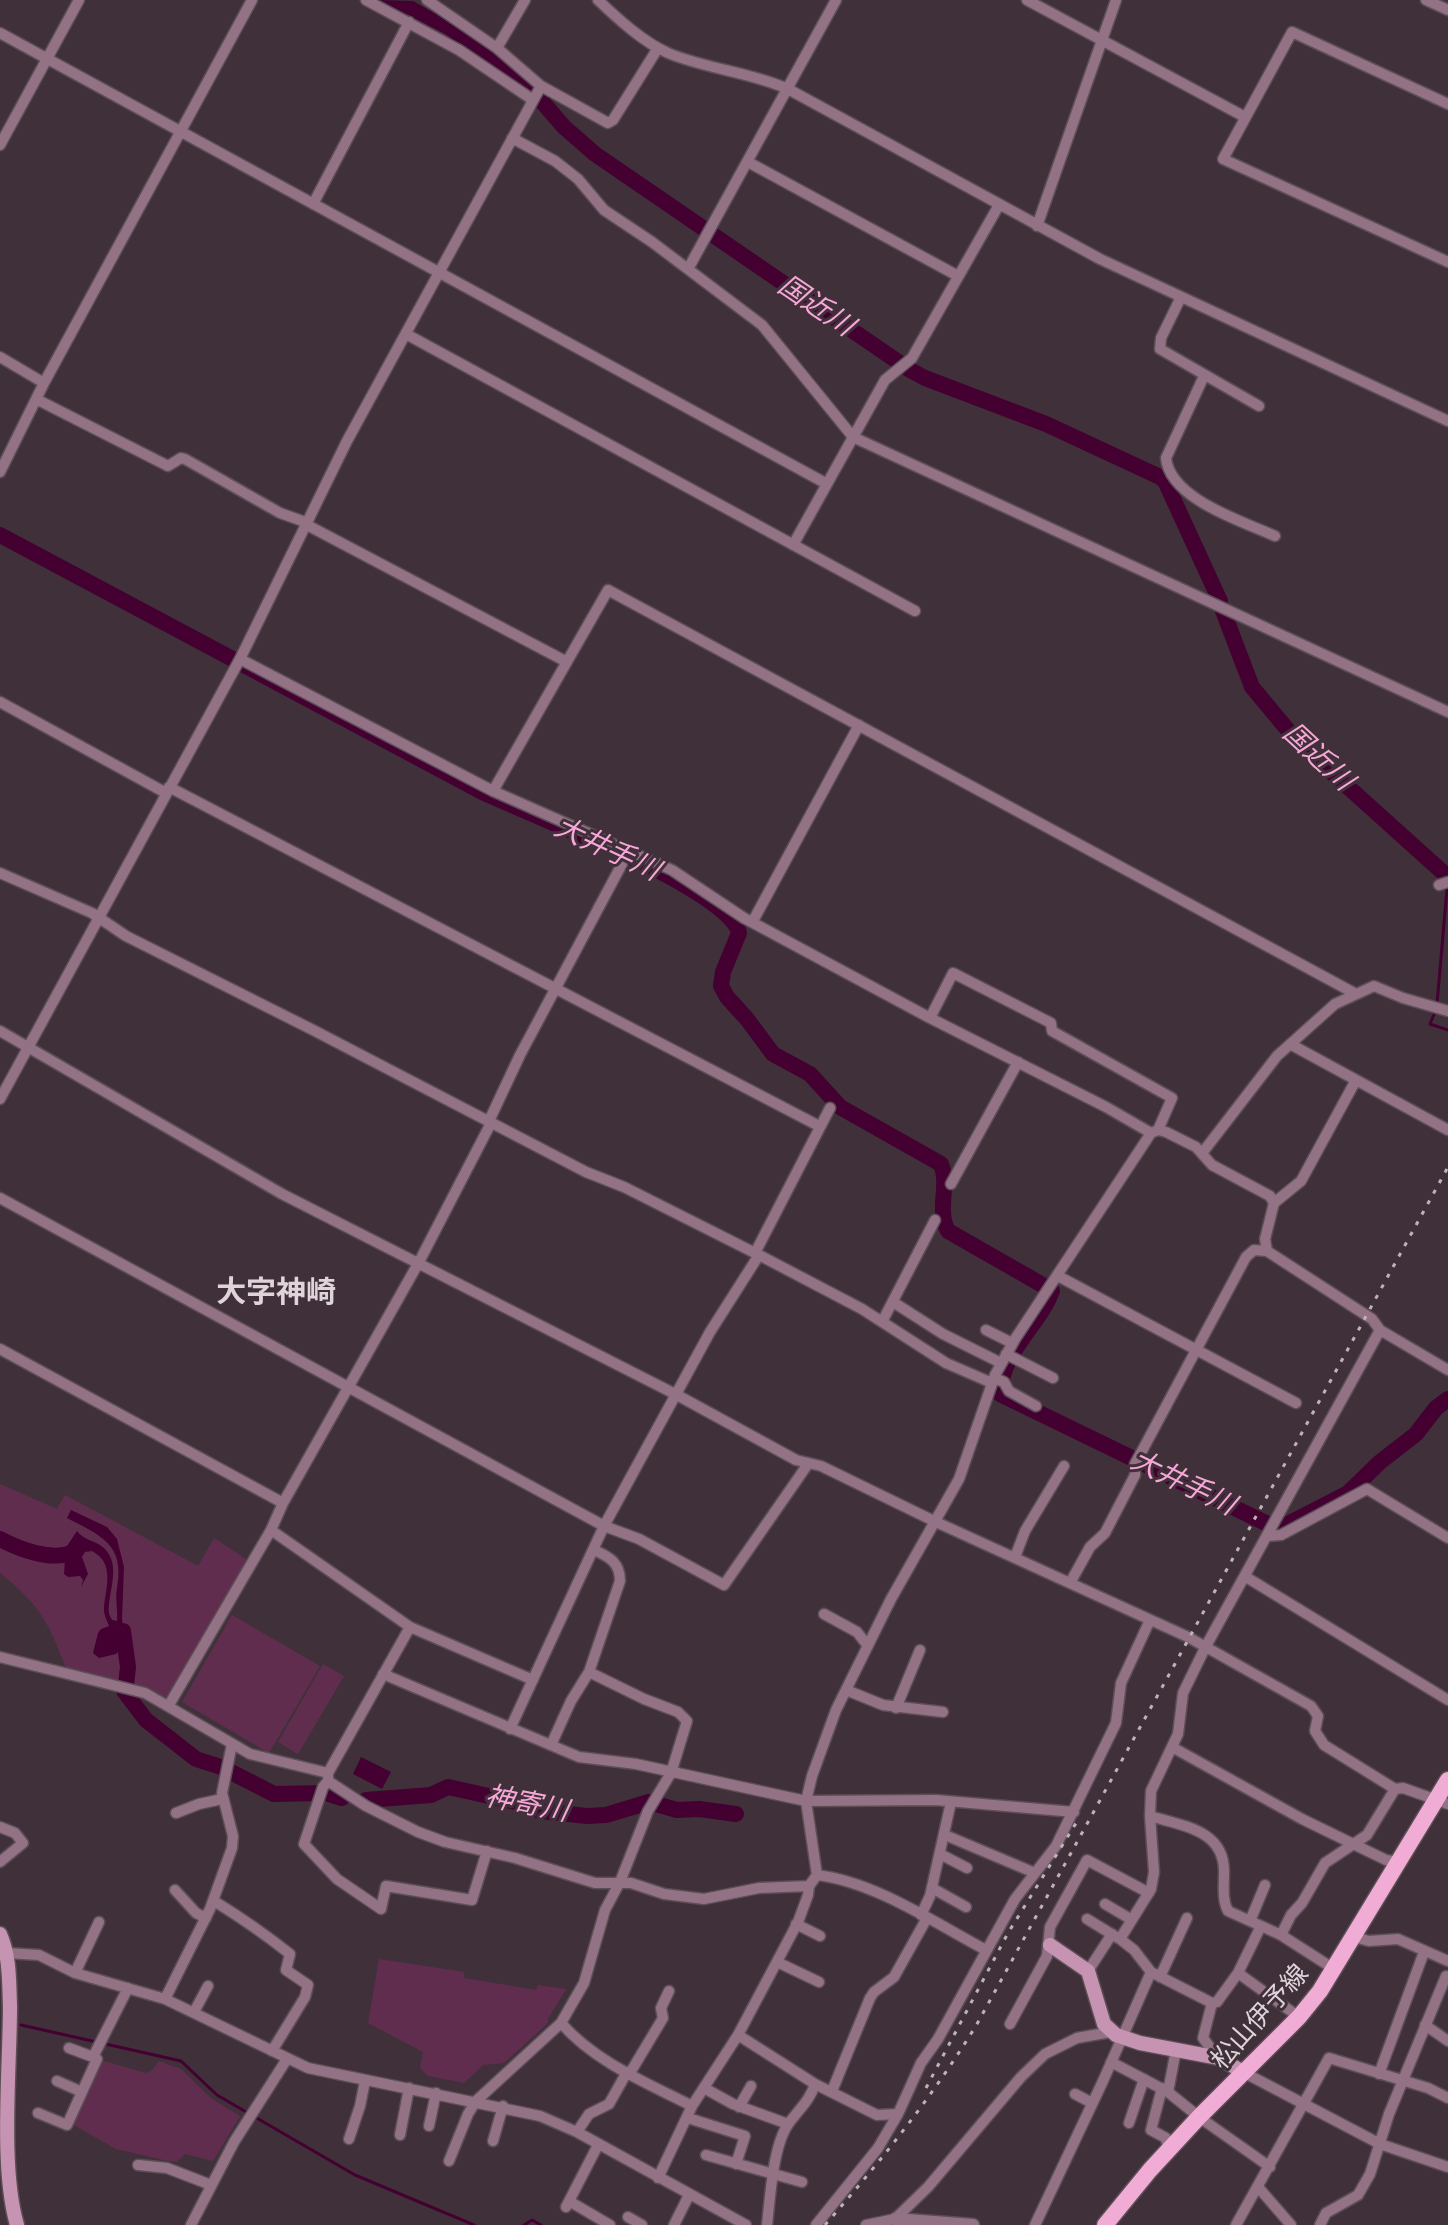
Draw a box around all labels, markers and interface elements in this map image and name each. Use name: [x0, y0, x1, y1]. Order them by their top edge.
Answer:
water label: 国近川: [772, 269, 860, 343]
water label: 国近川: [1276, 716, 1360, 798]
water label: 大井手川: [549, 810, 665, 888]
district label: 大字神崎: [216, 1275, 336, 1311]
water label: 大井手川: [1125, 1443, 1241, 1523]
water label: 神寄川: [483, 1779, 571, 1829]
street label: 松山伊予線: [1205, 1958, 1315, 2076]

